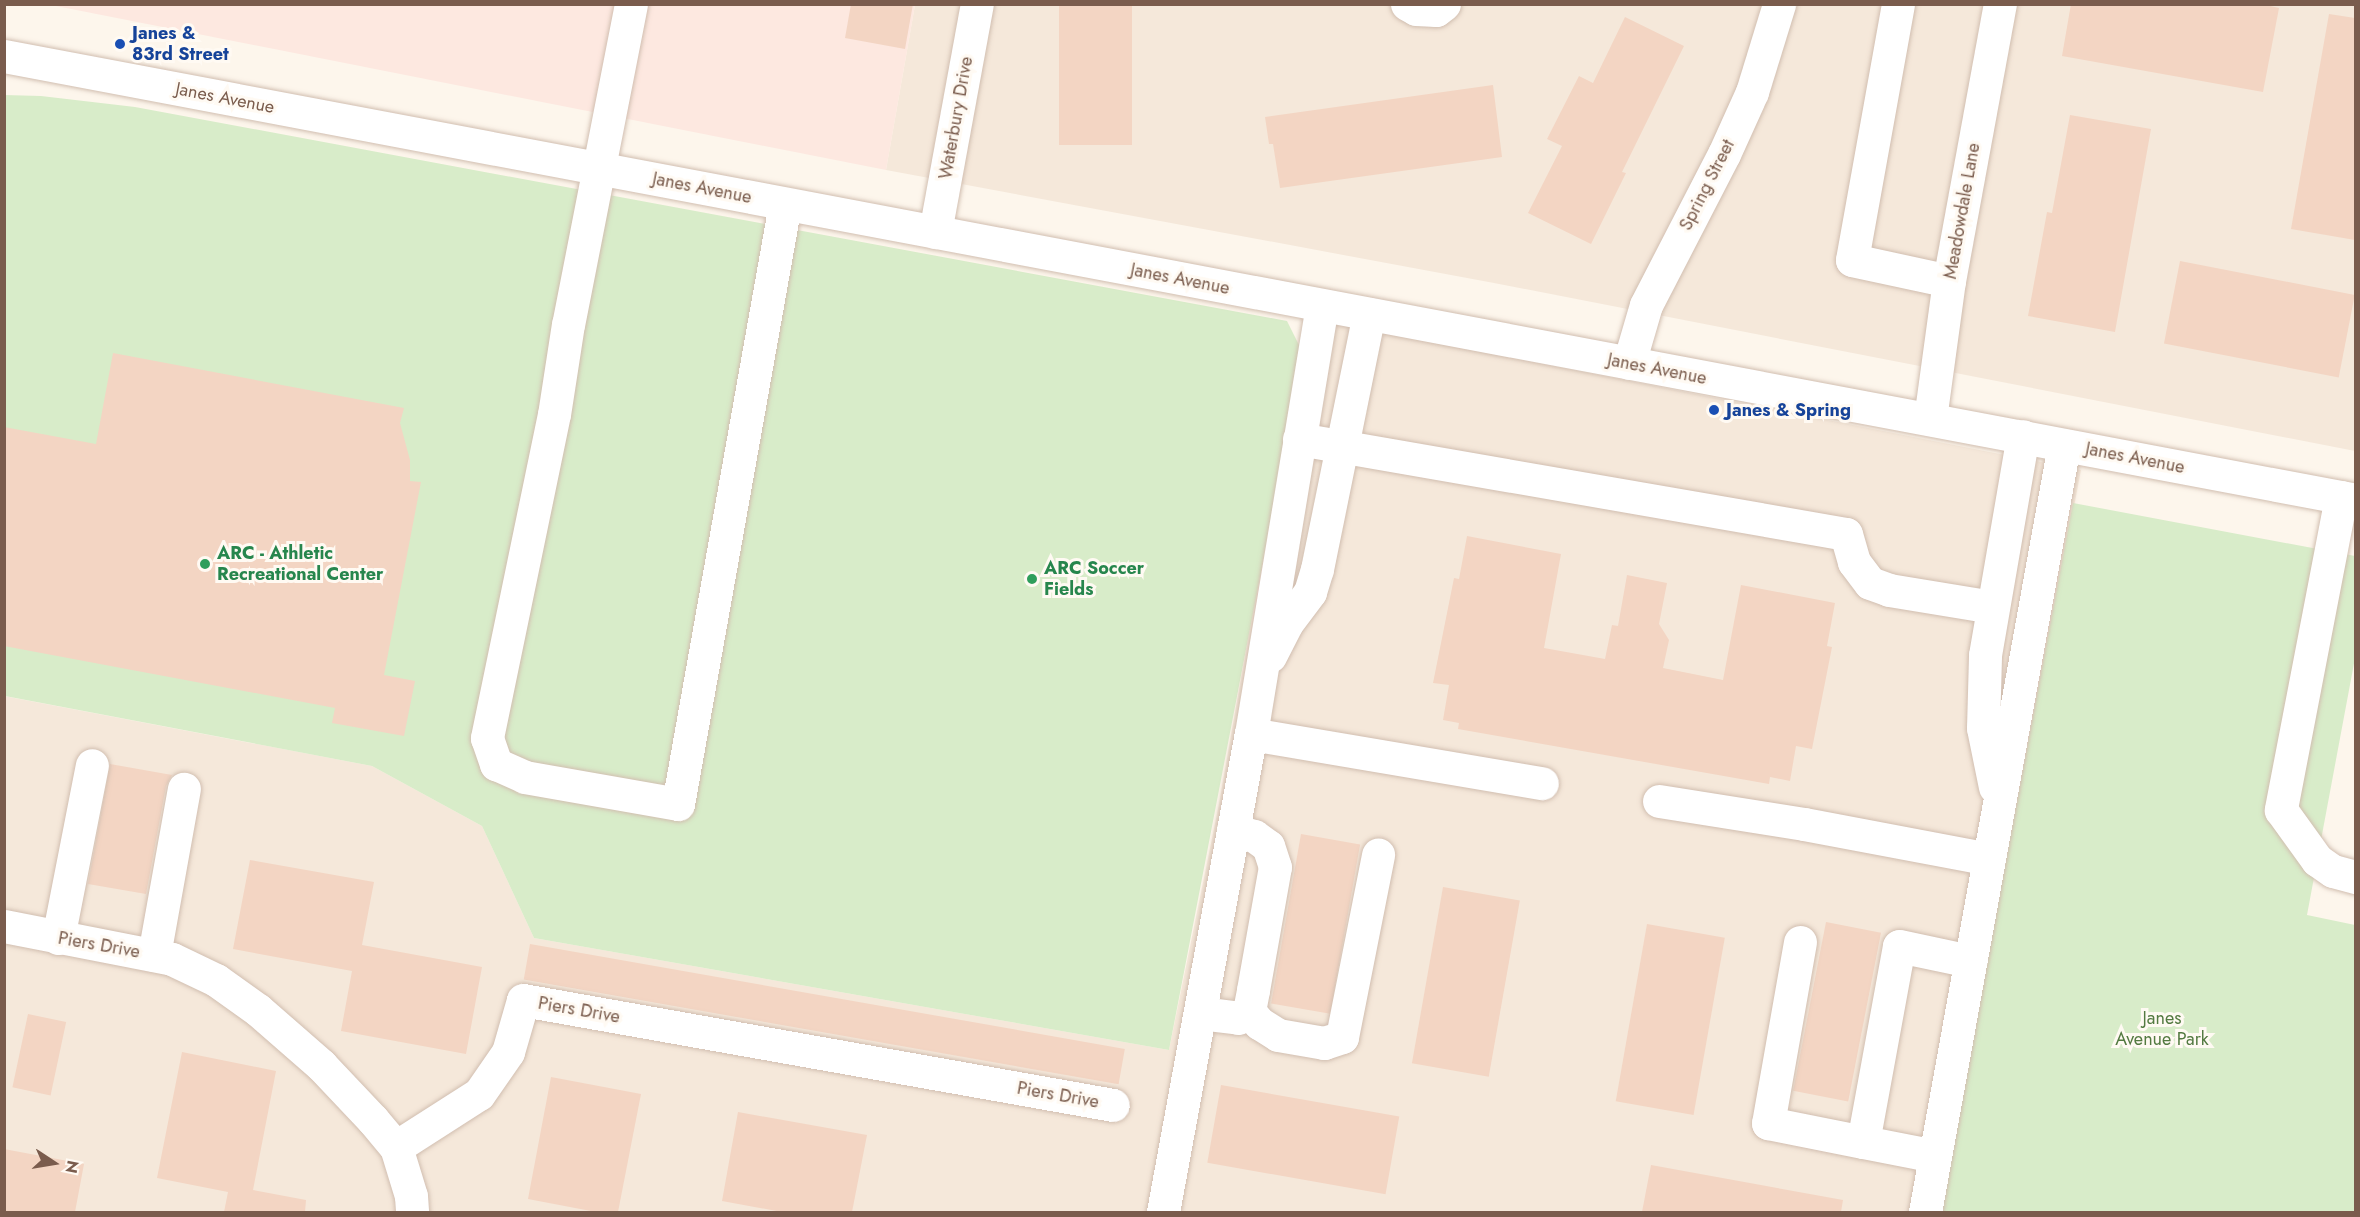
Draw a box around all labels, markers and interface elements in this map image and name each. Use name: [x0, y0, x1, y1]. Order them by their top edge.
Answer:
place label: Janes & 83rd Street: [132, 23, 229, 66]
marker: Janes & 83rd Street: [113, 37, 127, 51]
street label: Waterbury Drive: [935, 55, 977, 181]
street label: Janes Avenue: [174, 78, 276, 118]
street label: Spring Street: [1675, 136, 1739, 234]
street label: Meadowdale Lane: [1939, 141, 1985, 281]
street label: Janes Avenue: [651, 168, 753, 208]
street label: Janes Avenue: [1129, 259, 1231, 299]
street label: Janes Avenue: [1606, 349, 1708, 389]
place label: Janes & Spring: [1726, 399, 1851, 421]
marker: Janes & Spring: [1707, 403, 1721, 417]
street label: Janes Avenue: [2084, 438, 2186, 478]
place label: ARC - Athletic Recreational Center: [217, 543, 383, 586]
marker: ARC - Athletic Recreational Center: [198, 557, 212, 571]
place label: ARC Soccer Fields: [1044, 558, 1144, 600]
marker: ARC Soccer Fields: [1025, 572, 1039, 586]
street label: Piers Drive: [56, 927, 142, 963]
street label: Piers Drive: [536, 992, 622, 1028]
park label: Janes Avenue Park: [2115, 1008, 2209, 1050]
street label: Piers Drive: [1015, 1077, 1101, 1113]
north arrow: [24, 1133, 84, 1193]
text: N: [60, 1158, 85, 1175]

